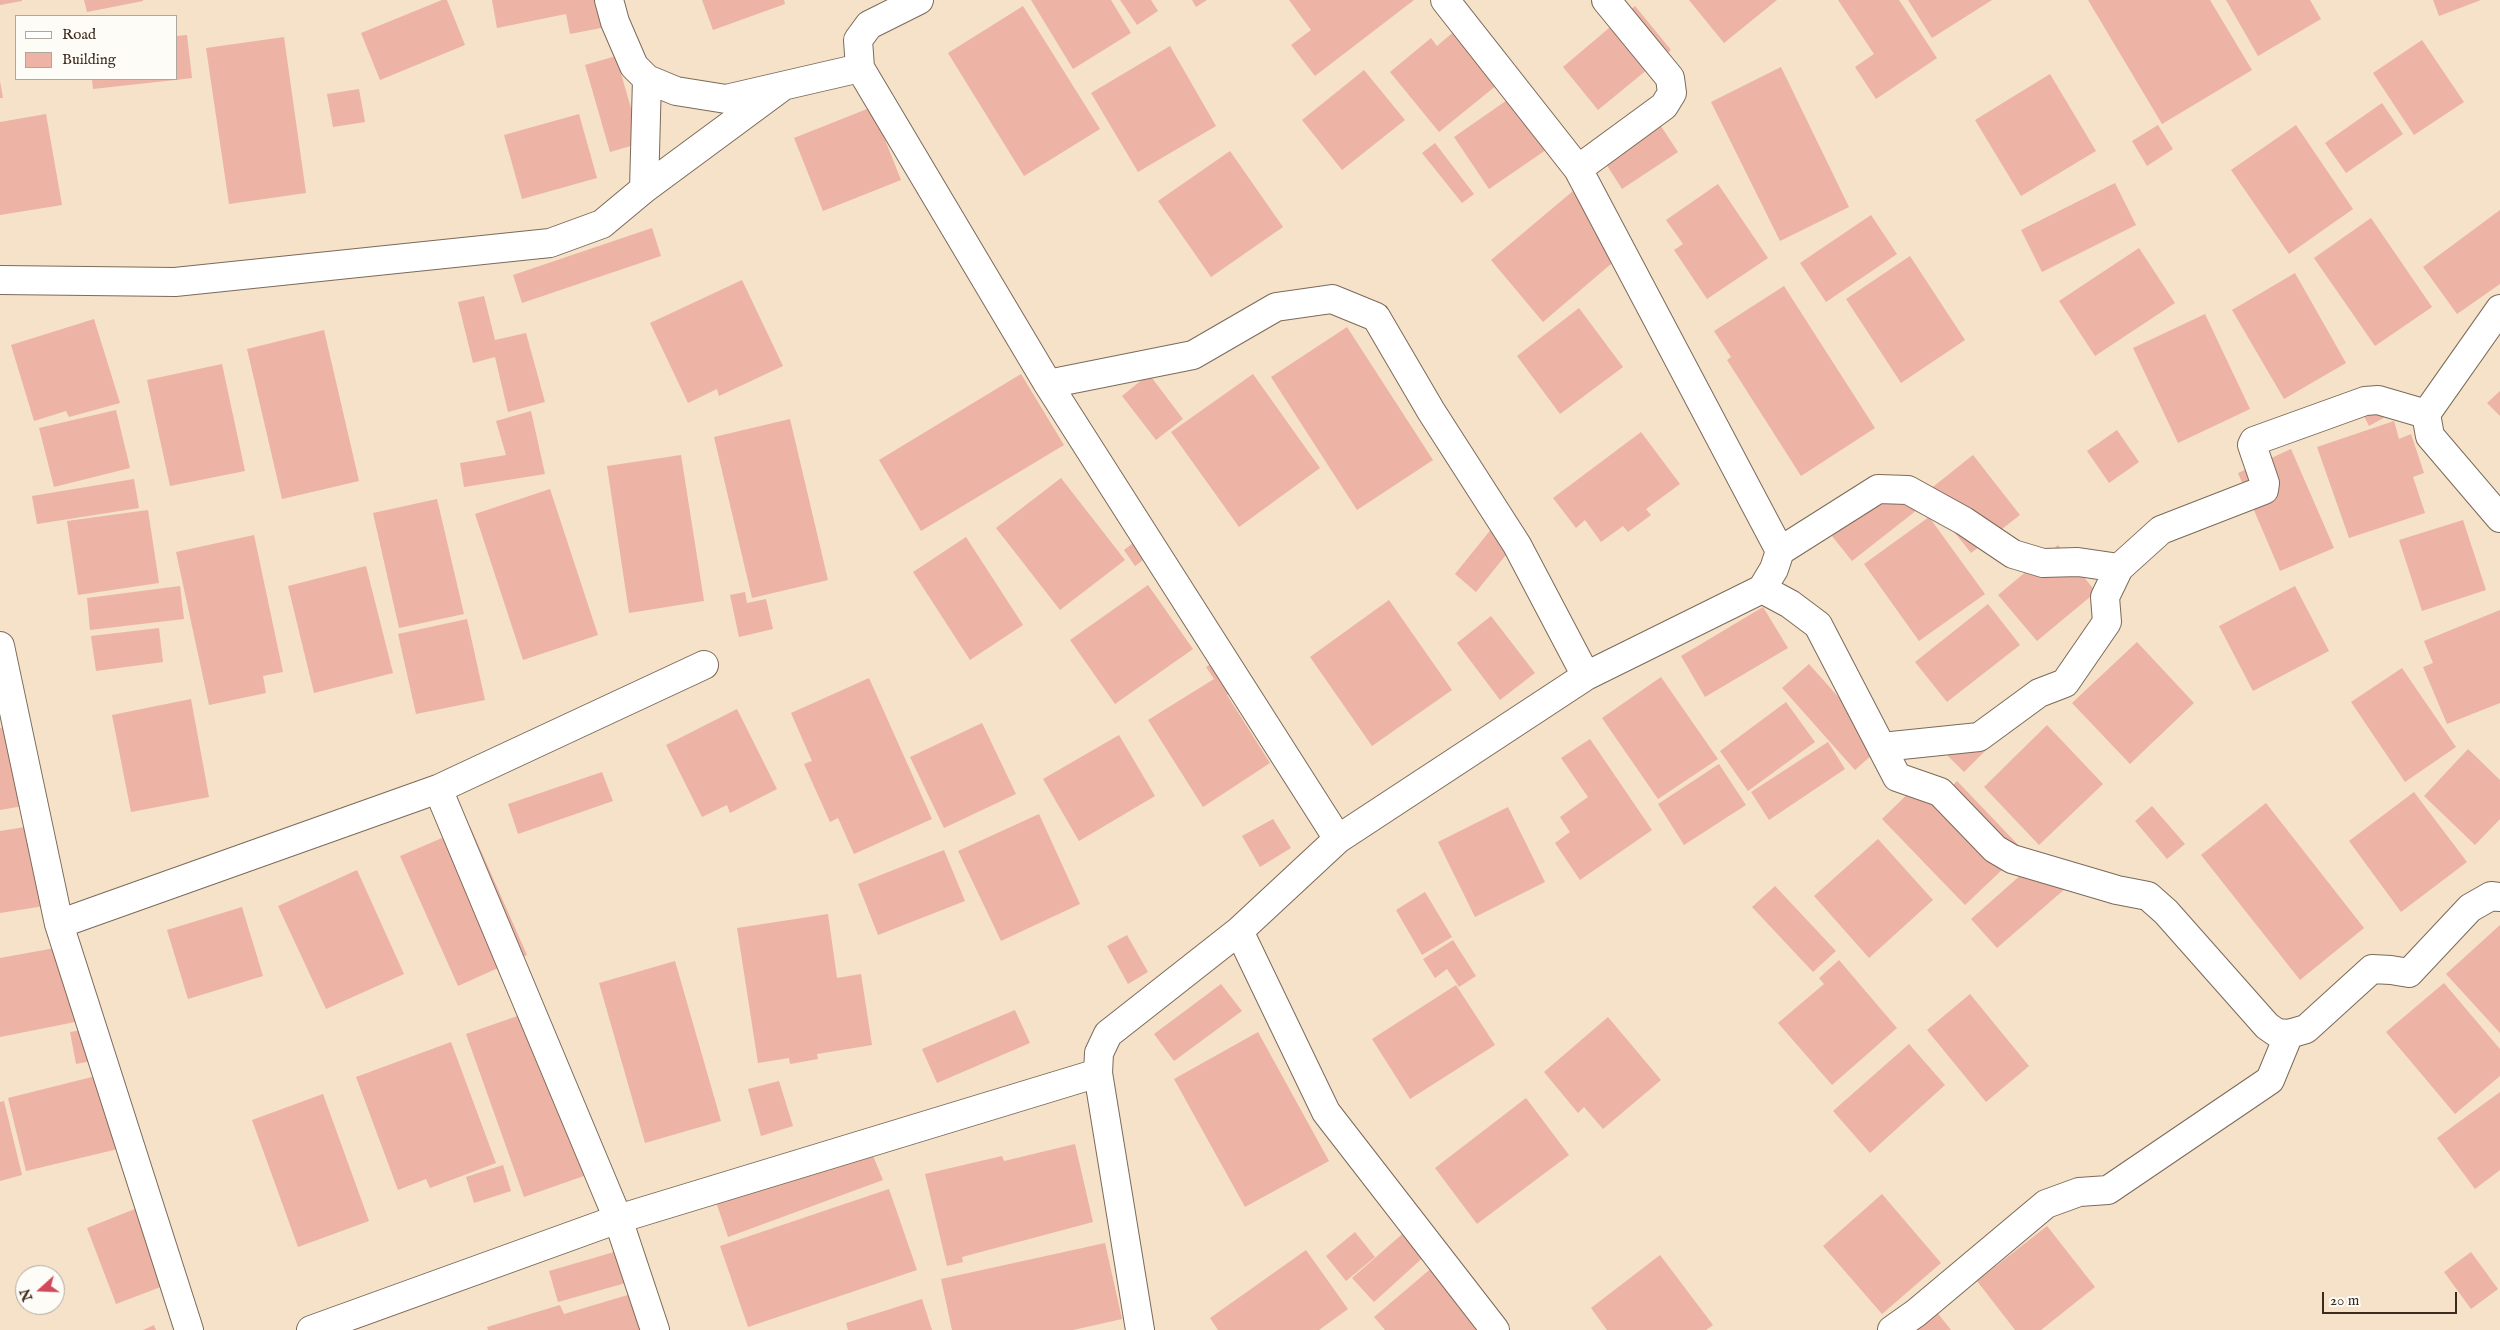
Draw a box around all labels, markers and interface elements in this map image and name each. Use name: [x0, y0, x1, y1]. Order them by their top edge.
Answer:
legend: [15, 15, 178, 80]
text: Road: [62, 25, 96, 44]
text: Building: [62, 50, 116, 69]
north arrow: [15, 1265, 65, 1315]
scale bar: [2325, 1282, 2460, 1314]
text: N: [16, 1286, 37, 1304]
text: 20 m: [2330, 1291, 2359, 1310]

